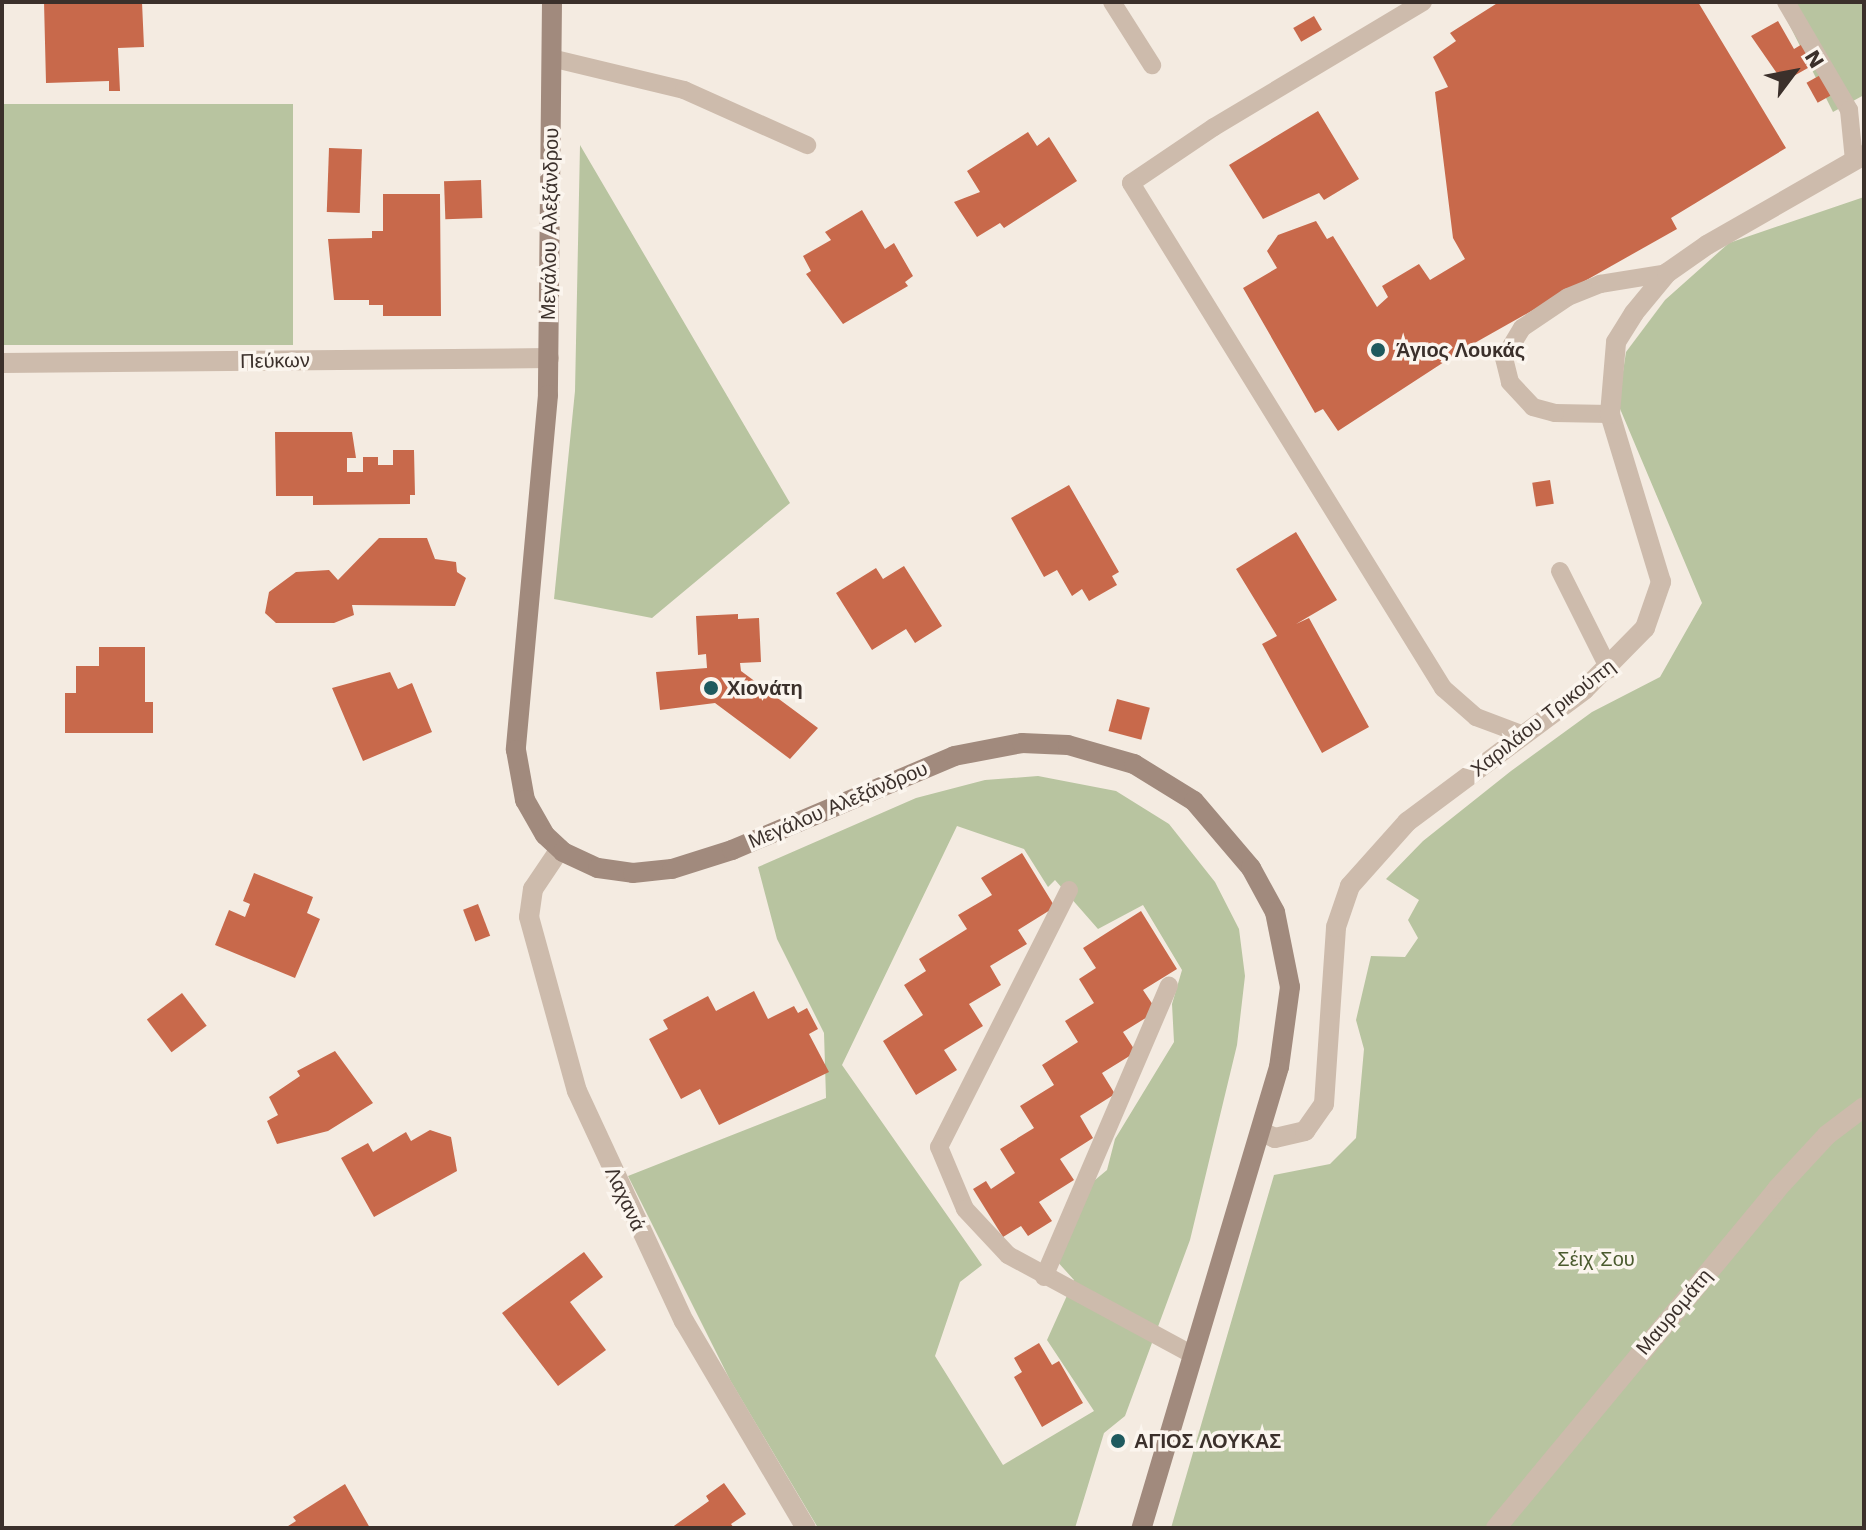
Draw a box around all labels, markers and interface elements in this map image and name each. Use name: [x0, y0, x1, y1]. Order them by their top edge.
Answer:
north arrow: [1754, 32, 1834, 112]
text: N: [1800, 45, 1830, 73]
street label: Μεγάλου Αλεξάνδρου: [536, 128, 564, 320]
place label: Άγιος Λουκάς: [1396, 338, 1525, 362]
marker: Άγιος Λουκάς: [1367, 339, 1389, 361]
street label: Πεύκων: [240, 348, 310, 374]
street label: Χαριλάου Τρικούπη: [1466, 654, 1620, 782]
place label: Χιονάτη: [727, 676, 803, 700]
marker: Χιονάτη: [702, 679, 720, 697]
street label: Μεγάλου Αλεξάνδρου: [745, 756, 931, 854]
street label: Λαχανά: [600, 1163, 650, 1235]
park label: Σέιχ Σου: [1557, 1247, 1635, 1271]
street label: Μαυρομάτη: [1631, 1264, 1717, 1360]
place label: ΑΓΙΟΣ ΛΟΥΚΑΣ: [1134, 1429, 1281, 1453]
marker: ΑΓΙΟΣ ΛΟΥΚΑΣ: [1109, 1432, 1127, 1450]

